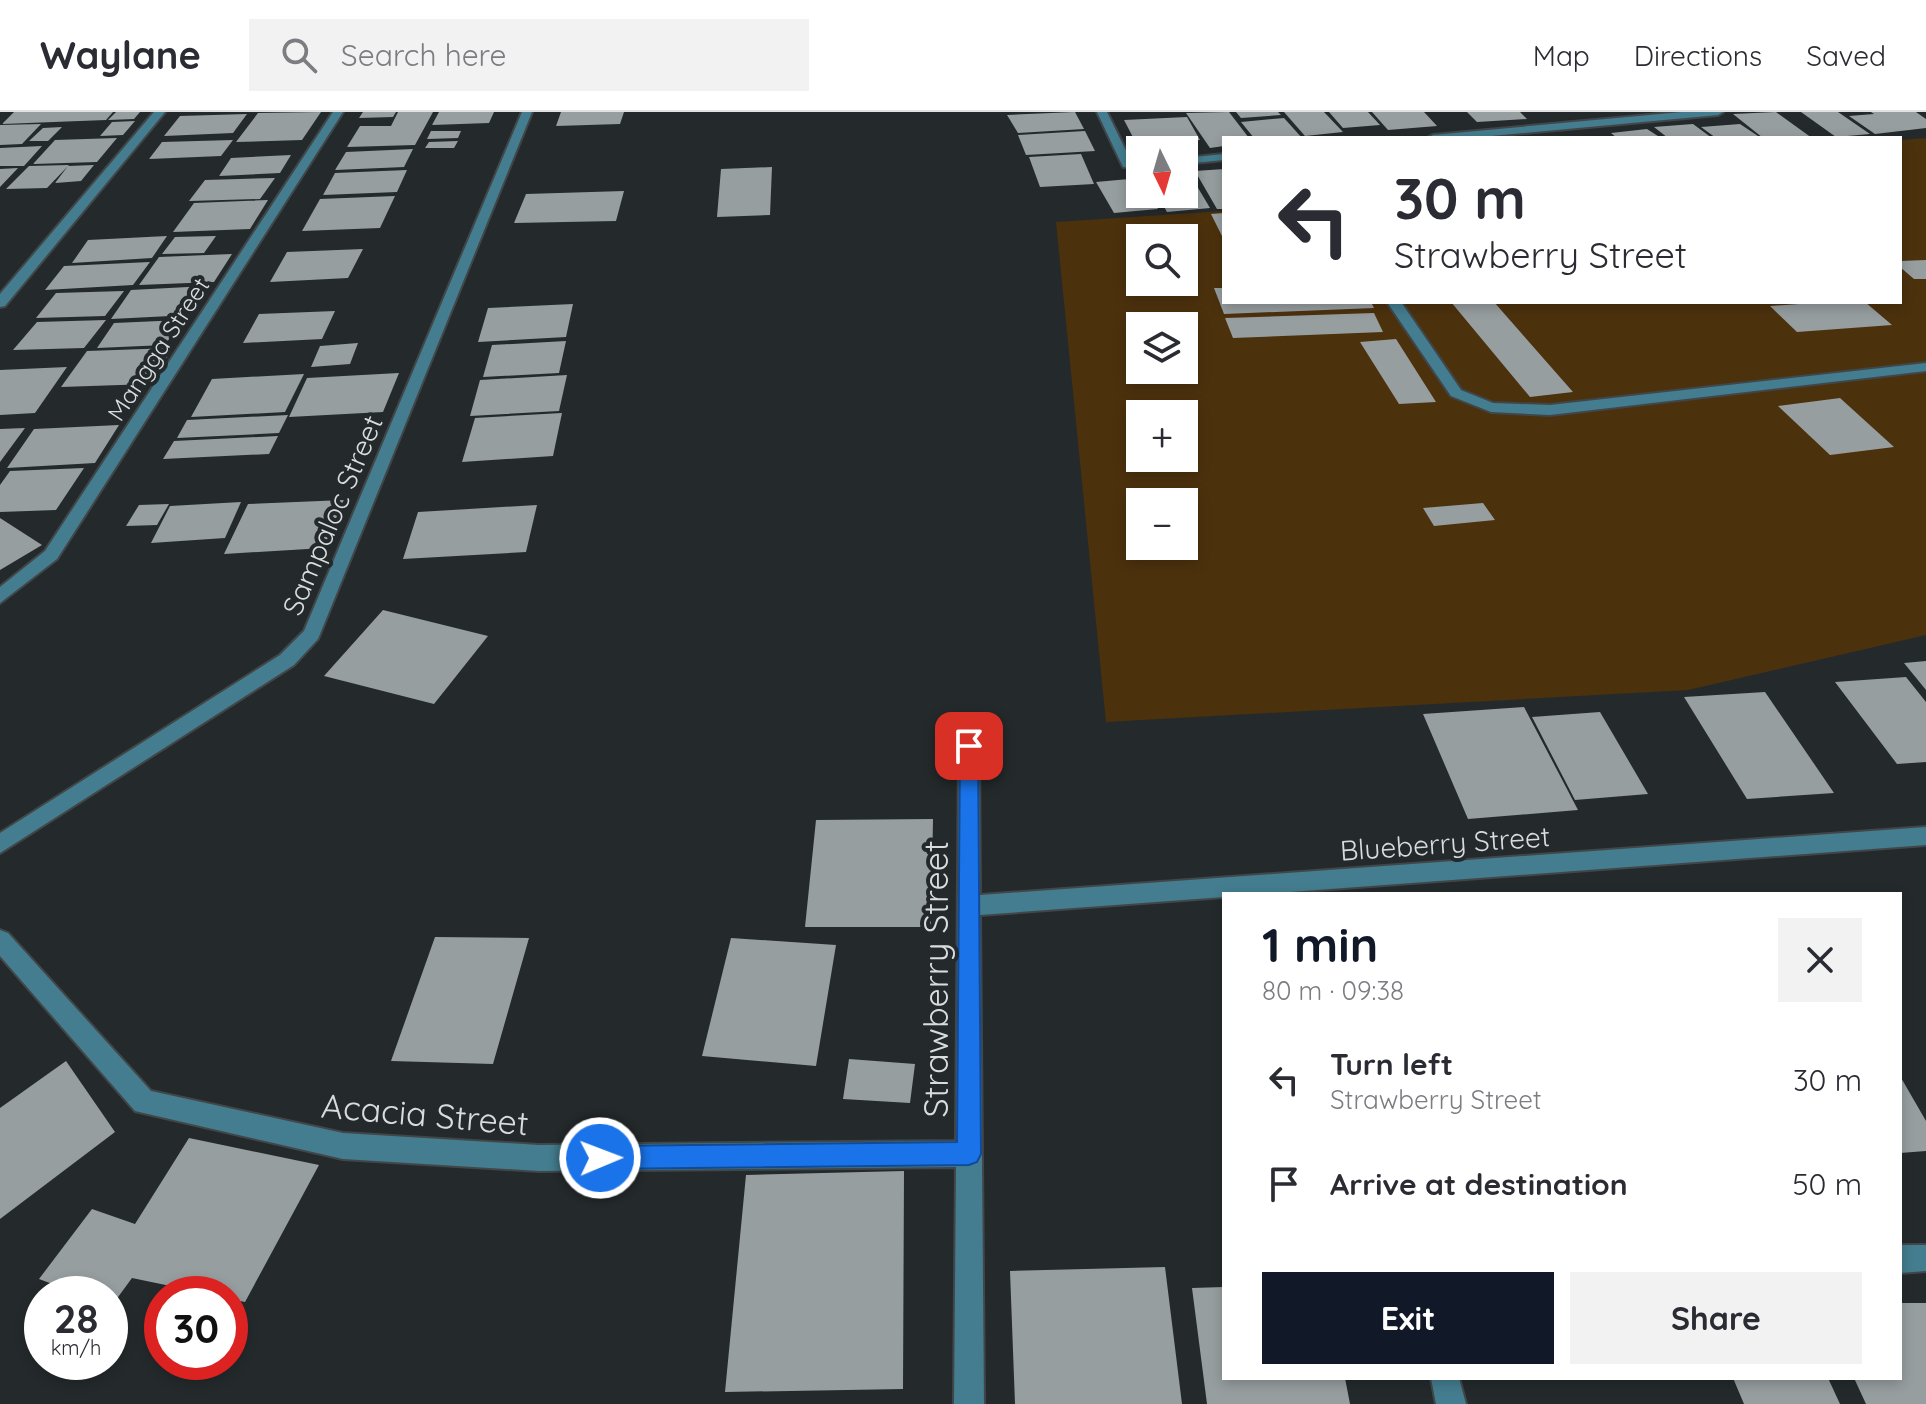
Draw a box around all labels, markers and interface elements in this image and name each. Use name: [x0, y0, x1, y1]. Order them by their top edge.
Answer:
search box: [249, 19, 809, 91]
text: Waylane: [40, 31, 201, 79]
icon: search: [277, 33, 321, 77]
text: Search here: [341, 36, 506, 74]
text: Map: [1533, 38, 1590, 73]
text: Directions: [1634, 38, 1762, 73]
text: Saved: [1806, 38, 1886, 73]
north arrow: [1126, 136, 1198, 208]
map controls: [1126, 136, 1198, 560]
text: 30 m: [1394, 163, 1526, 233]
icon: left: [1262, 168, 1366, 272]
button: search: [1126, 224, 1198, 296]
text: Strawberry Street: [1394, 232, 1687, 277]
street label: Mangga Street: [101, 272, 215, 426]
button: layers: [1126, 312, 1198, 384]
button: +: [1126, 400, 1198, 472]
street label: Sampaloc Street: [274, 410, 390, 620]
button: −: [1126, 488, 1198, 560]
pin: [935, 712, 1003, 780]
icon: arrive: [947, 724, 991, 768]
street label: Blueberry Street: [1339, 818, 1551, 868]
street label: Strawberry Street: [914, 841, 957, 1117]
text: 1 min: [1262, 914, 1378, 974]
button: close: [1778, 918, 1862, 1002]
text: 80 m · 09:38: [1262, 974, 1404, 1007]
text: Turn left: [1330, 1045, 1453, 1083]
icon: left: [1262, 1058, 1306, 1102]
text: 30 m: [1793, 1061, 1862, 1099]
text: Strawberry Street: [1330, 1083, 1542, 1116]
street label: Acacia Street: [320, 1084, 530, 1144]
position arrow: [558, 1116, 642, 1200]
icon: arrive: [1262, 1162, 1306, 1206]
text: Arrive at destination: [1330, 1165, 1628, 1203]
text: 50 m: [1792, 1165, 1862, 1203]
button: Exit: [1262, 1272, 1554, 1364]
button: Share: [1570, 1272, 1862, 1364]
speed limit sign: 30: [144, 1276, 248, 1380]
text: 28: [54, 1293, 98, 1343]
text: km/h: [51, 1335, 101, 1360]

